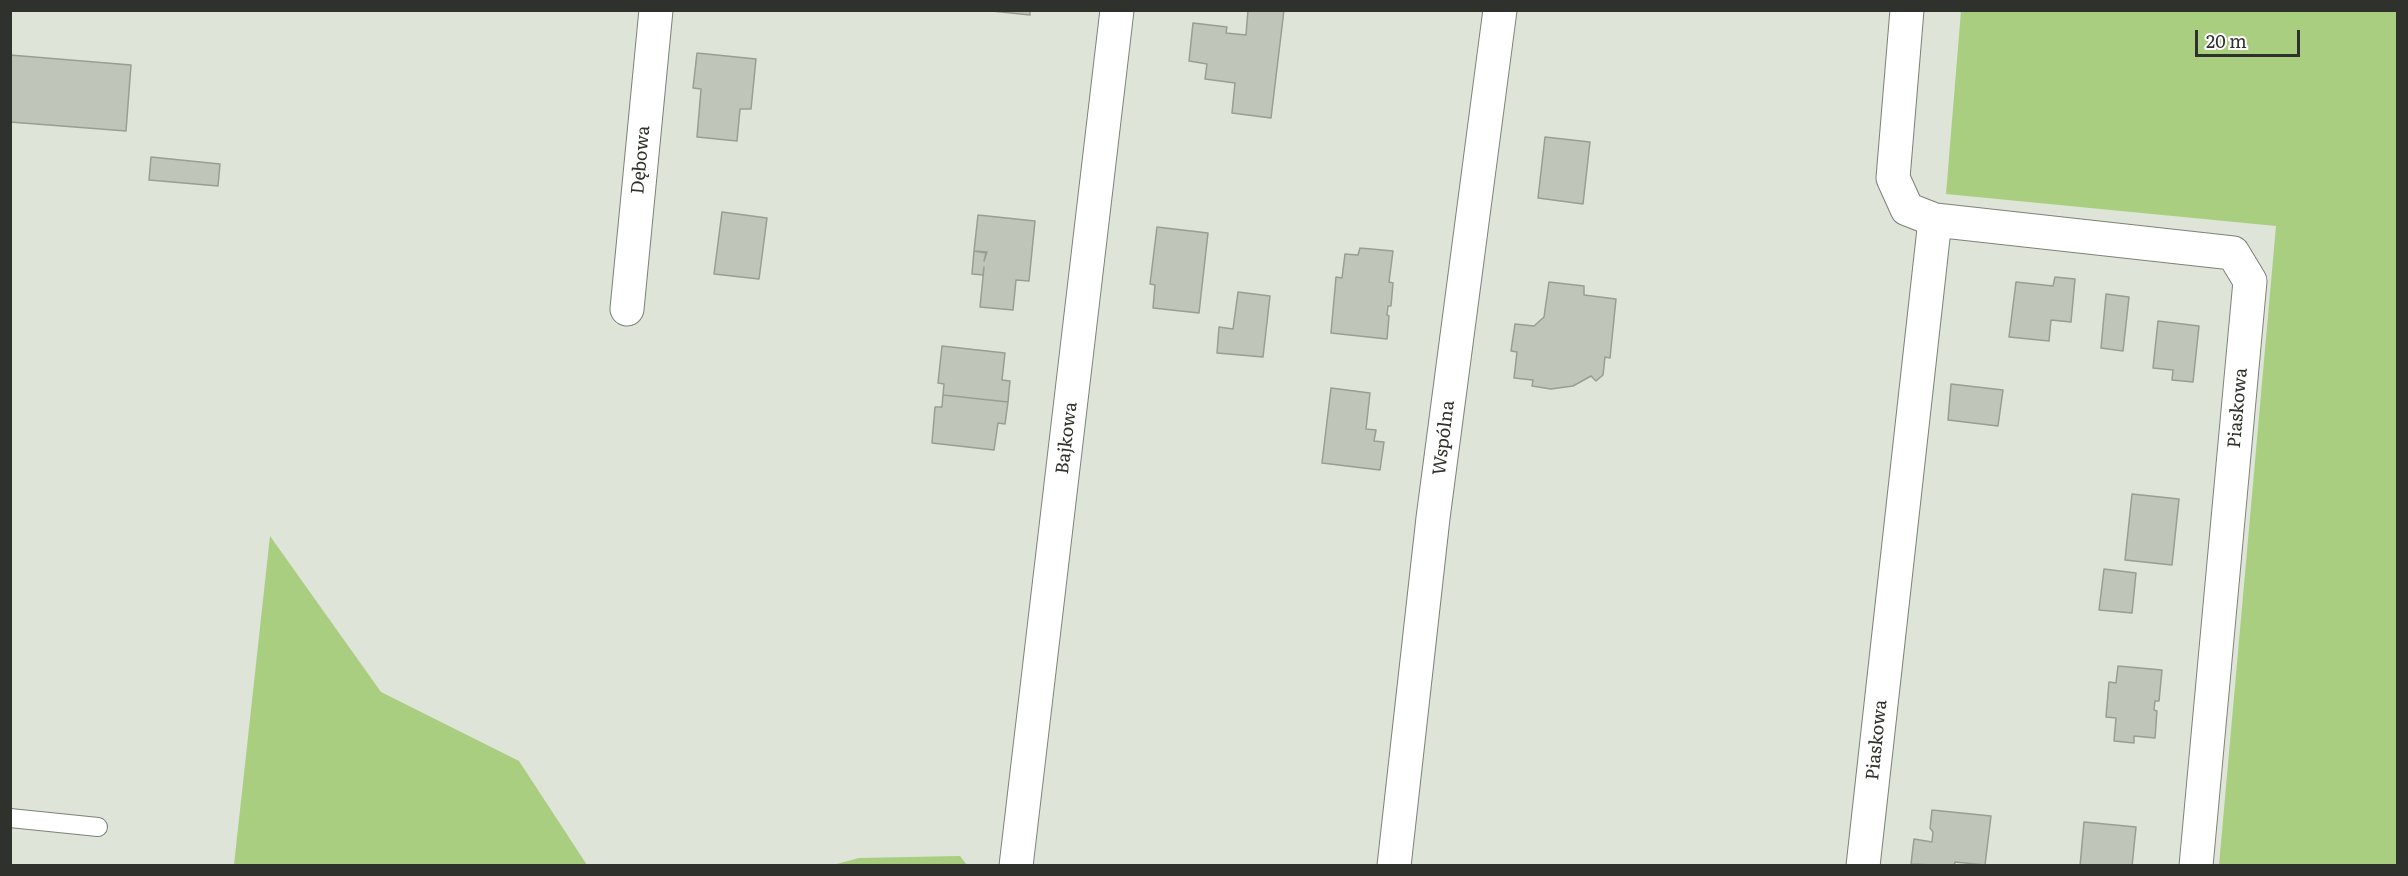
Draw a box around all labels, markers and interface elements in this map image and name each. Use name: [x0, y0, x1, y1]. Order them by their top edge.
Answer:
scale bar: [2198, 18, 2303, 56]
text: 20 m: [2206, 27, 2247, 54]
street label: Dębowa: [627, 125, 655, 195]
street label: Piaskowa: [2224, 367, 2252, 449]
street label: Wspólna: [1429, 399, 1459, 477]
street label: Bajkowa: [1052, 401, 1082, 475]
street label: Piaskowa: [1862, 699, 1892, 781]

